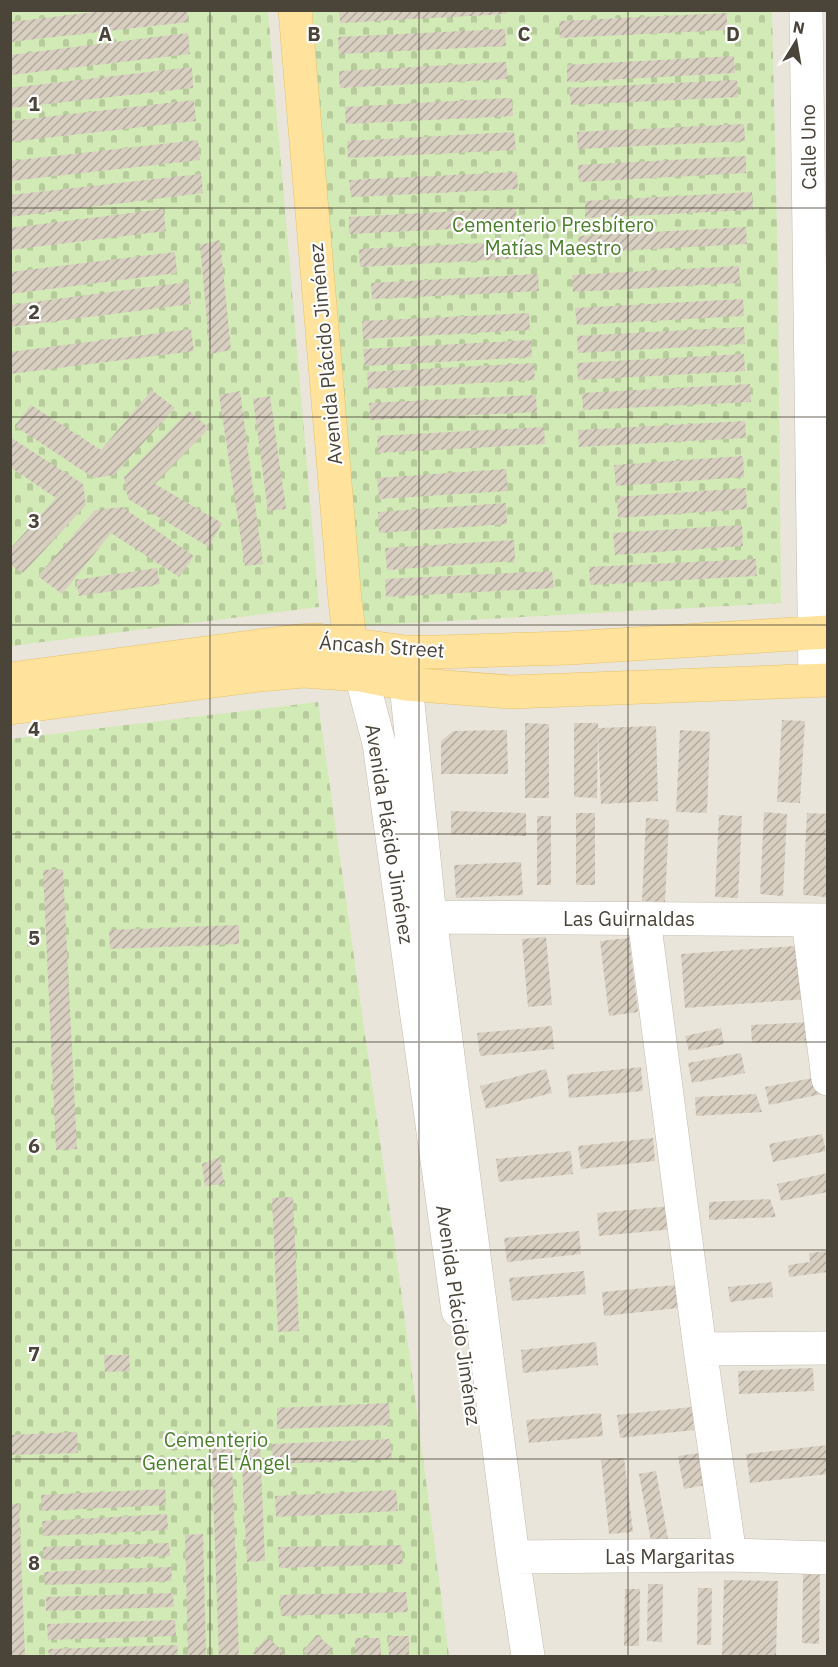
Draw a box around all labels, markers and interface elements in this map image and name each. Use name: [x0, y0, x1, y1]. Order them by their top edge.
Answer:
north arrow: [766, 12, 826, 72]
text: N: [791, 16, 806, 38]
text: A: [98, 20, 112, 47]
text: B: [307, 20, 321, 47]
text: C: [517, 20, 531, 47]
text: D: [726, 20, 740, 47]
text: 1: [28, 90, 40, 117]
street label: Calle Uno: [794, 104, 822, 190]
park label: Cementerio Presbítero Matías Maestro: [452, 211, 654, 261]
street label: Avenida Plácido Jiménez: [302, 242, 348, 466]
text: 2: [28, 298, 40, 325]
text: 3: [28, 507, 40, 534]
street label: Áncash Street: [318, 628, 446, 664]
text: 4: [28, 715, 40, 742]
street label: Avenida Plácido Jiménez: [359, 722, 421, 946]
street label: Las Guirnaldas: [563, 905, 695, 932]
text: 5: [28, 924, 40, 951]
text: 6: [28, 1132, 40, 1159]
street label: Avenida Plácido Jiménez: [430, 1203, 488, 1427]
text: 7: [28, 1340, 40, 1367]
park label: Cementerio General El Ángel: [142, 1426, 290, 1476]
street label: Las Margaritas: [605, 1543, 735, 1570]
text: 8: [28, 1549, 40, 1576]

